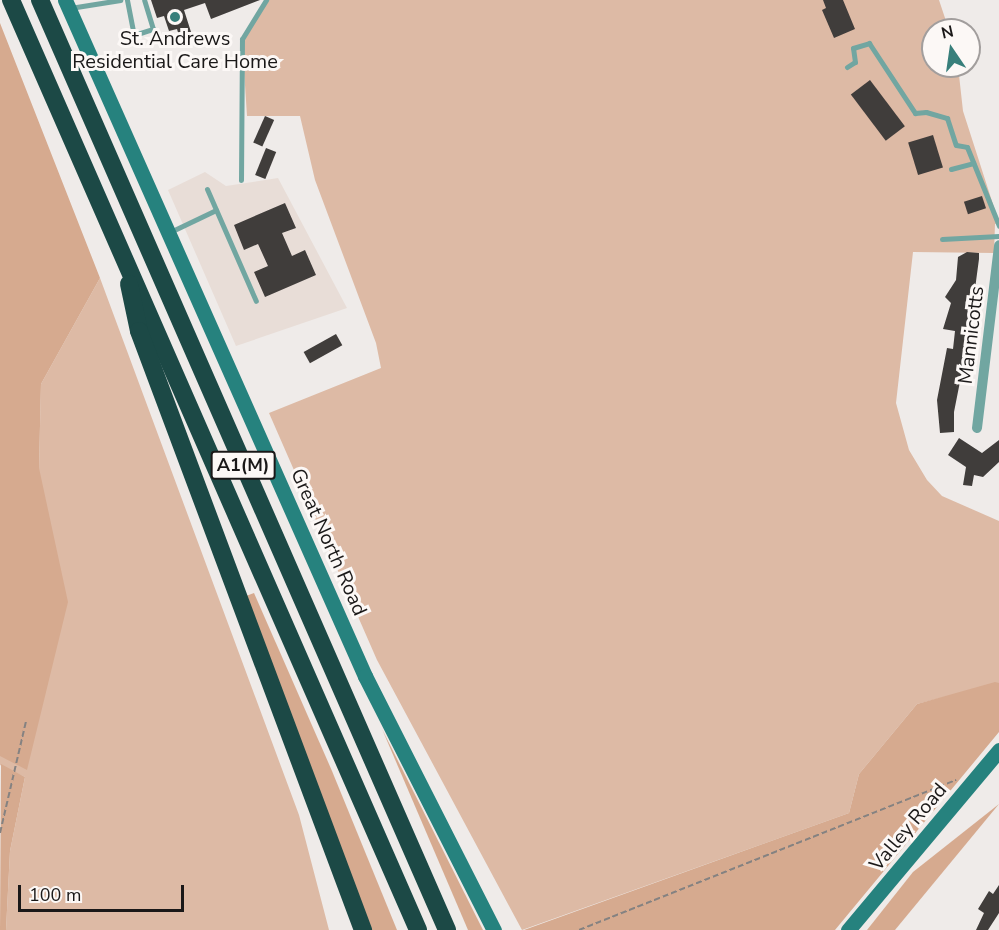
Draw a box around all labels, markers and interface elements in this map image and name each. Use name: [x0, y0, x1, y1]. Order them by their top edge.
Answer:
marker: St. Andrews Residential Care Home: [168, 10, 182, 24]
north arrow: [921, 18, 981, 78]
text: N: [939, 20, 956, 44]
place label: St. Andrews Residential Care Home: [72, 27, 278, 74]
street label: Mannicotts: [953, 285, 989, 385]
road number: A1(M): [210, 450, 276, 480]
street label: Great North Road: [286, 465, 372, 619]
street label: Valley Road: [864, 778, 952, 876]
scale bar: [21, 873, 188, 911]
text: 100 m: [29, 883, 81, 907]

